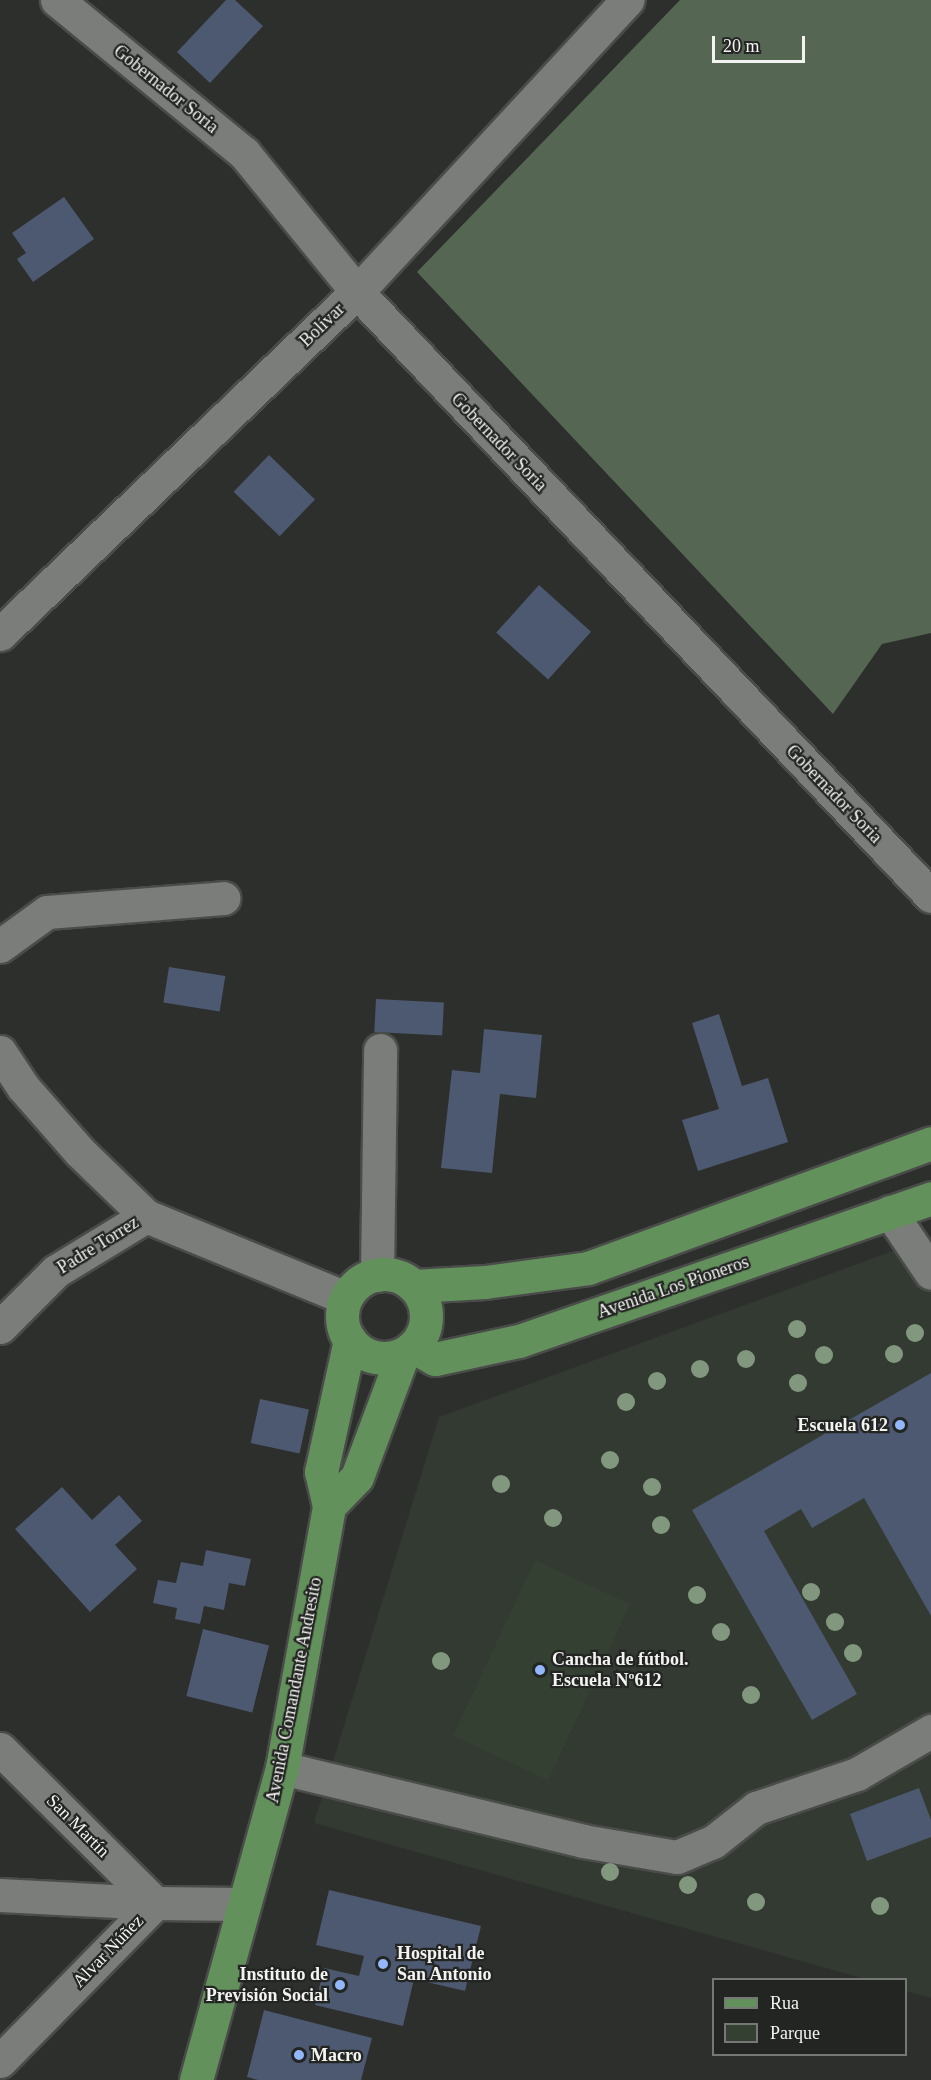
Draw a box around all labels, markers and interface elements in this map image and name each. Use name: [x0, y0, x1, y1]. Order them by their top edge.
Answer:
scale bar: [715, 24, 808, 62]
text: 20 m: [723, 36, 760, 56]
street label: Gobernador Soria: [109, 40, 223, 138]
street label: Bolívar: [295, 298, 349, 352]
street label: Gobernador Soria: [447, 388, 551, 496]
street label: Gobernador Soria: [782, 740, 886, 848]
street label: Padre Torrez: [53, 1211, 143, 1279]
street label: Avenida Los Pioneros: [594, 1251, 752, 1323]
place label: Escuela 612: [797, 1414, 888, 1436]
marker: Escuela 612: [893, 1418, 907, 1432]
street label: Avenida Comandante Andresito: [261, 1575, 327, 1805]
place label: Cancha de fútbol. Escuela Nº612: [552, 1649, 689, 1692]
marker: Cancha de fútbol. Escuela Nº612: [533, 1663, 547, 1677]
street label: San Martín: [42, 1790, 114, 1862]
street label: Alvar Núñez: [68, 1910, 148, 1992]
place label: Hospital de San Antonio: [397, 1943, 493, 1986]
marker: Hospital de San Antonio: [374, 1955, 392, 1973]
place label: Instituto de Previsión Social: [206, 1964, 328, 2006]
marker: Instituto de Previsión Social: [333, 1978, 347, 1992]
legend: [712, 1978, 907, 2056]
text: Rua: [770, 1993, 799, 2013]
text: Parque: [770, 2023, 820, 2043]
place label: Macro: [311, 2044, 362, 2066]
marker: Macro: [292, 2048, 306, 2062]

